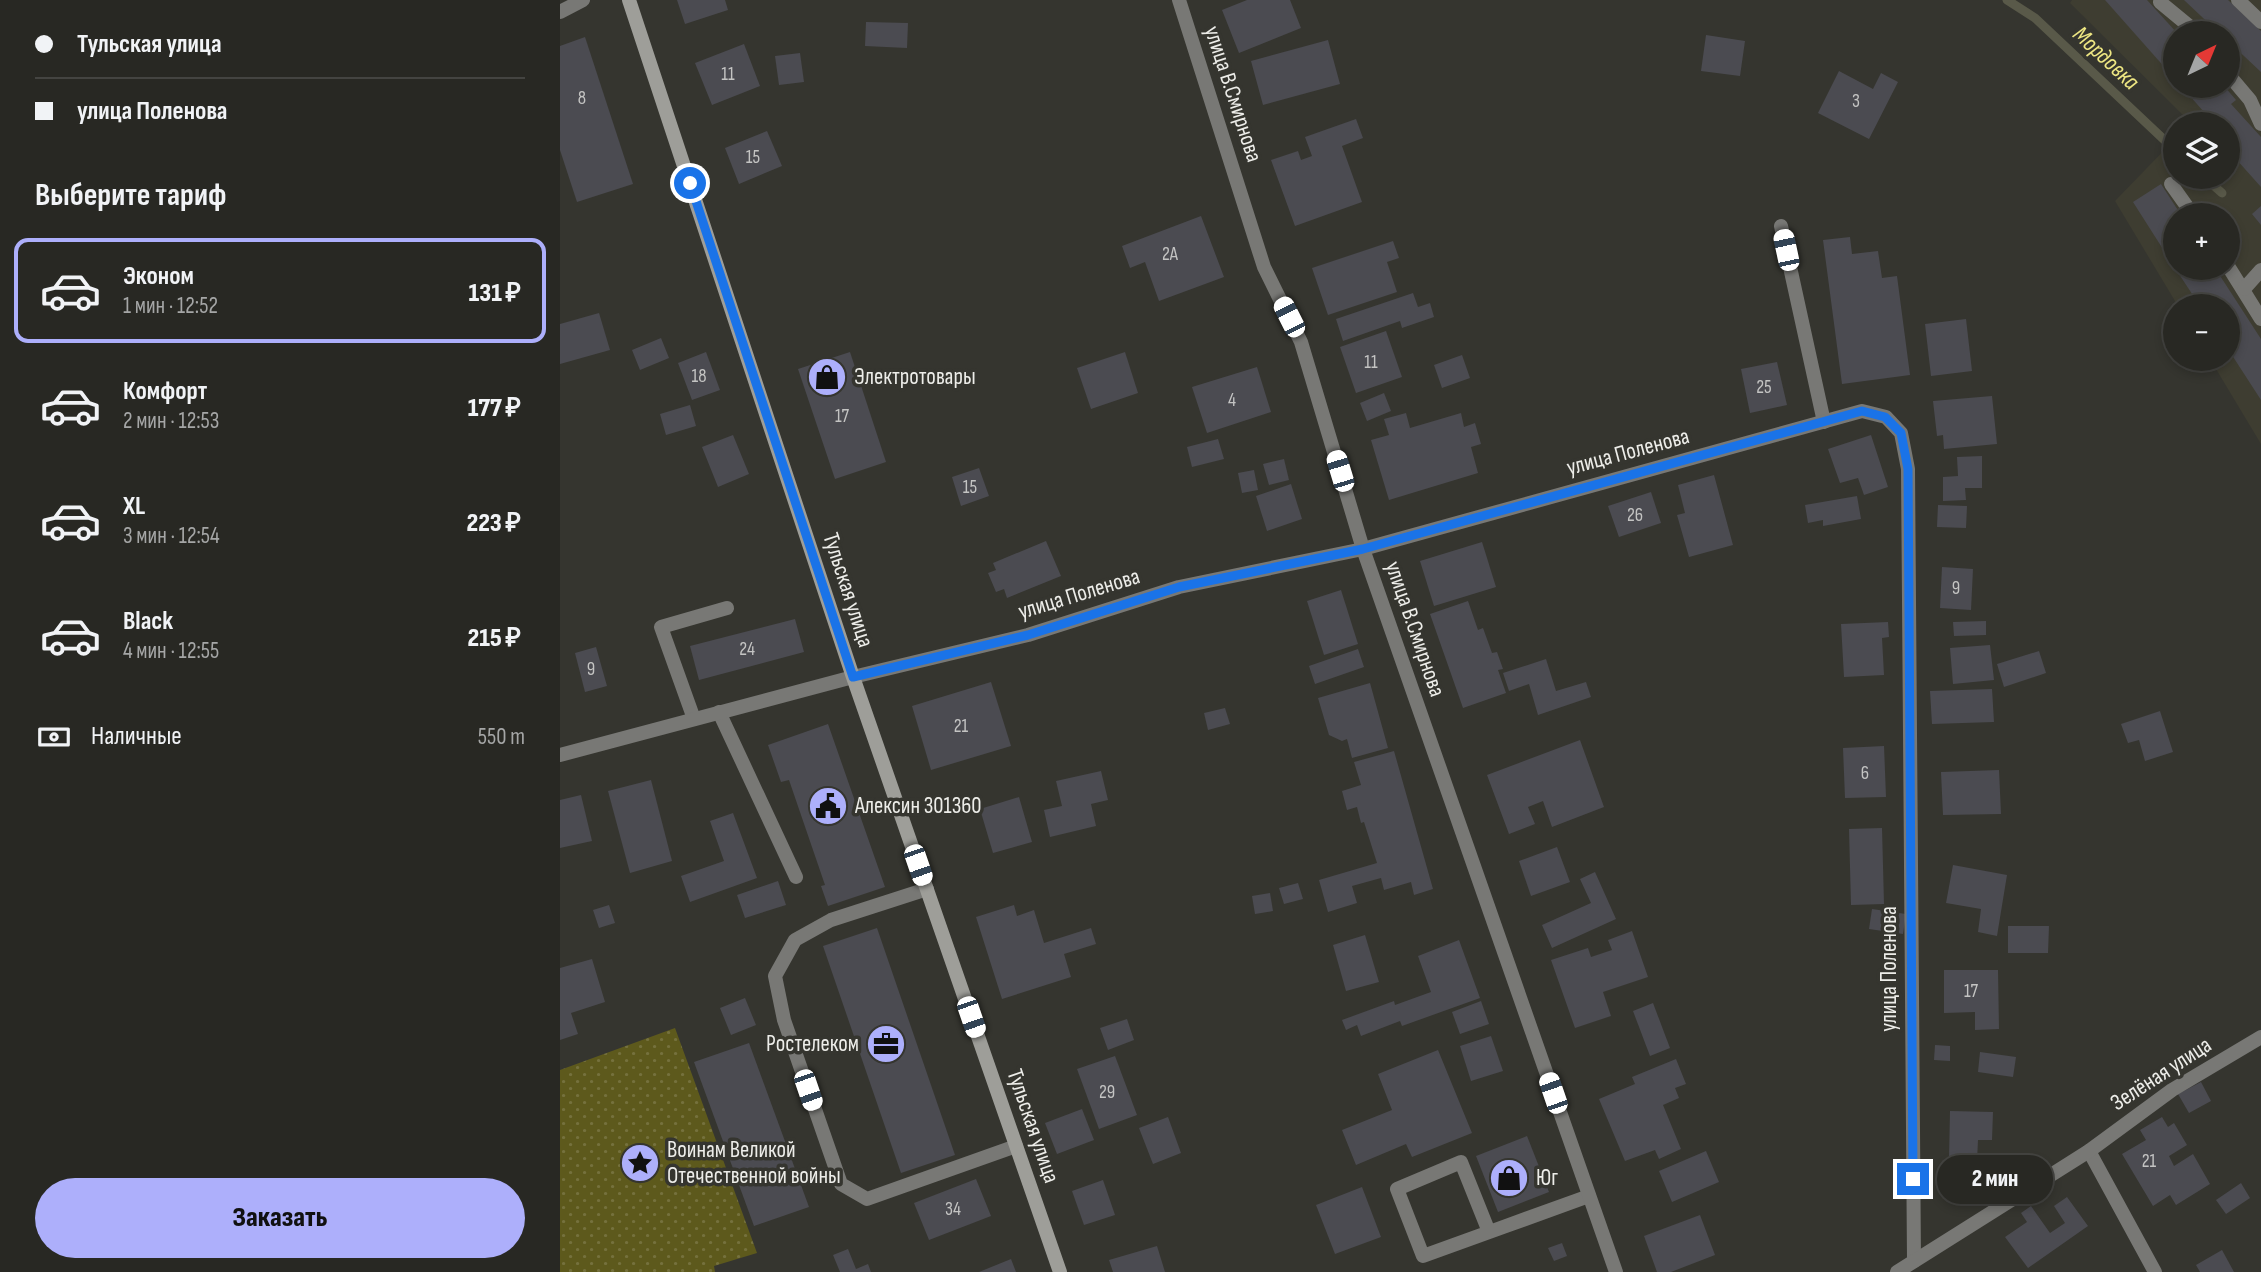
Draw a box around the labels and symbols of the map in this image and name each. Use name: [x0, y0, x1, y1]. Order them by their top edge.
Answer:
water label: Мордовка: [2067, 20, 2145, 96]
north arrow: [2163, 21, 2240, 98]
street label: улица В.Смирнова: [1198, 23, 1268, 165]
house number: 11: [721, 63, 735, 86]
house number: 8: [578, 87, 586, 110]
house number: 3: [1852, 90, 1860, 113]
house number: 15: [746, 146, 760, 169]
route start: [674, 167, 706, 199]
car: [1772, 227, 1801, 273]
house number: 2А: [1162, 243, 1179, 266]
car: [1271, 294, 1308, 340]
house number: 11: [1364, 351, 1378, 374]
shop icon: Электротовары: [806, 356, 848, 398]
place label: Электротовары: [854, 363, 976, 391]
house number: 18: [692, 365, 706, 388]
house number: 25: [1756, 376, 1772, 399]
house number: 4: [1228, 389, 1236, 412]
house number: 17: [835, 405, 850, 428]
street label: улица Поленова: [1564, 422, 1692, 482]
car: [1324, 448, 1357, 494]
house number: 15: [963, 476, 977, 499]
house number: 26: [1627, 504, 1643, 527]
street label: Тульская улица: [816, 529, 880, 651]
street label: улица В.Смирнова: [1379, 558, 1451, 700]
street label: улица Поленова: [1015, 562, 1143, 626]
house number: 9: [1952, 577, 1960, 600]
house number: 24: [739, 638, 755, 661]
house number: 9: [587, 658, 595, 681]
house number: 21: [954, 715, 969, 738]
house number: 6: [1861, 762, 1869, 785]
public building icon: Алексин 301360: [807, 785, 849, 827]
place label: Алексин 301360: [854, 792, 982, 820]
car: [902, 842, 935, 888]
street label: улица Поленова: [1875, 906, 1903, 1032]
house number: 17: [1964, 980, 1979, 1003]
car: [955, 994, 988, 1040]
office icon: Ростелеком: [865, 1023, 907, 1065]
place label: Ростелеком: [766, 1030, 859, 1058]
street label: Зелёная улица: [2105, 1031, 2217, 1117]
street label: Тульская улица: [1000, 1065, 1066, 1187]
car: [792, 1067, 825, 1113]
car: [1537, 1070, 1570, 1116]
house number: 29: [1099, 1081, 1115, 1104]
place label: Воинам Великой Отечественной войны: [667, 1136, 841, 1190]
place icon: Воинам Великой Отечественной войны: [619, 1142, 661, 1184]
house number: 21: [2142, 1150, 2157, 1173]
callout: 2 мин: [1938, 1154, 2053, 1204]
shop icon: Юг: [1488, 1157, 1530, 1199]
route end: [1897, 1163, 1929, 1195]
place label: Юг: [1536, 1164, 1558, 1192]
house number: 34: [945, 1198, 961, 1221]

